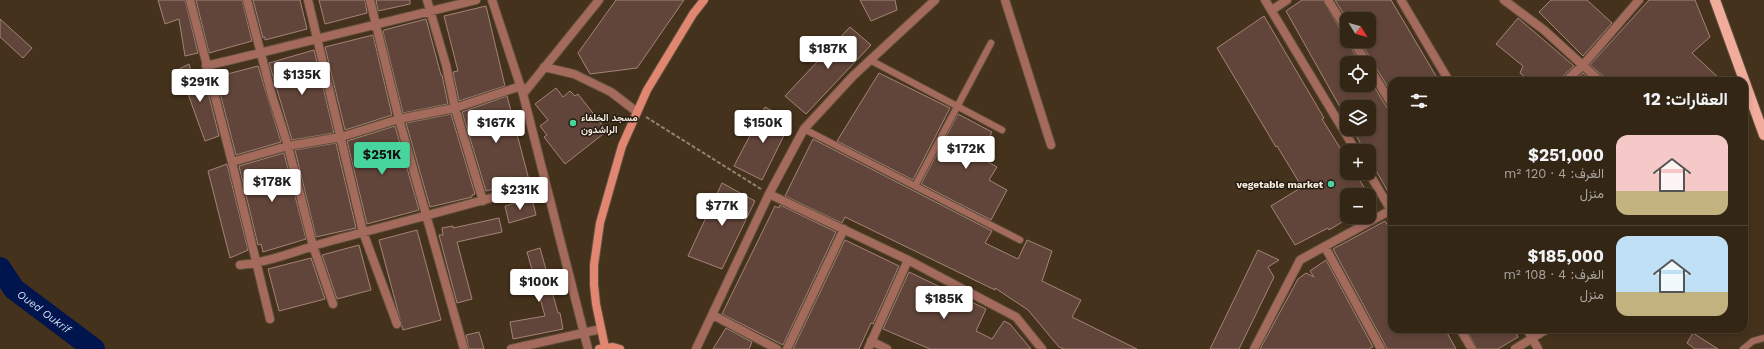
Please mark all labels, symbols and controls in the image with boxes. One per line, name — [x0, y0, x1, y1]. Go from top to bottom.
north arrow — [1340, 12, 1376, 48]
map controls — [1340, 12, 1376, 224]
pin: $187K — [800, 36, 856, 70]
text: $187K — [809, 41, 847, 56]
button: locate — [1340, 56, 1376, 92]
pin: $135K — [274, 62, 330, 96]
text: $135K — [283, 67, 321, 82]
pin: $291K — [172, 69, 228, 103]
text: $291K — [181, 74, 219, 89]
text: العقارات: 12 — [1643, 89, 1728, 109]
icon: filters — [1408, 90, 1430, 112]
button: layers — [1340, 100, 1376, 136]
pin: $167K — [468, 110, 524, 144]
pin: $150K — [735, 110, 791, 144]
place label: مسجد الخلفاء الراشدون — [581, 112, 638, 136]
text: $167K — [477, 115, 515, 130]
text: $150K — [744, 115, 782, 130]
marker: مسجد الخلفاء الراشدون — [568, 118, 578, 128]
pin: $172K — [938, 136, 994, 170]
text: $172K — [947, 141, 985, 156]
pin: $251K — [354, 142, 410, 176]
button: + — [1340, 144, 1376, 180]
text: $251,000 — [1528, 145, 1604, 165]
text: $251K — [363, 147, 401, 162]
icon: home — [1648, 151, 1696, 199]
text: الغرف: 4 · 120 m² — [1504, 166, 1604, 181]
pin: $178K — [244, 169, 300, 203]
text: $178K — [253, 174, 291, 189]
pin: $231K — [492, 177, 548, 211]
place label: vegetable market — [1235, 179, 1324, 190]
marker: vegetable market — [1326, 179, 1336, 189]
text: $231K — [501, 182, 539, 197]
text: منزل — [1580, 186, 1604, 201]
button: − — [1340, 188, 1376, 224]
pin: $77K — [698, 193, 746, 227]
text: $77K — [705, 198, 739, 213]
text: $185,000 — [1528, 246, 1604, 266]
icon: home — [1648, 252, 1696, 300]
text: الغرف: 4 · 108 m² — [1504, 267, 1604, 282]
pin: $100K — [511, 269, 567, 303]
text: $100K — [519, 274, 559, 289]
pin: $185K — [916, 286, 972, 320]
text: منزل — [1580, 287, 1604, 302]
water label: Oued Oukrif — [15, 288, 75, 337]
text: $185K — [925, 291, 963, 306]

